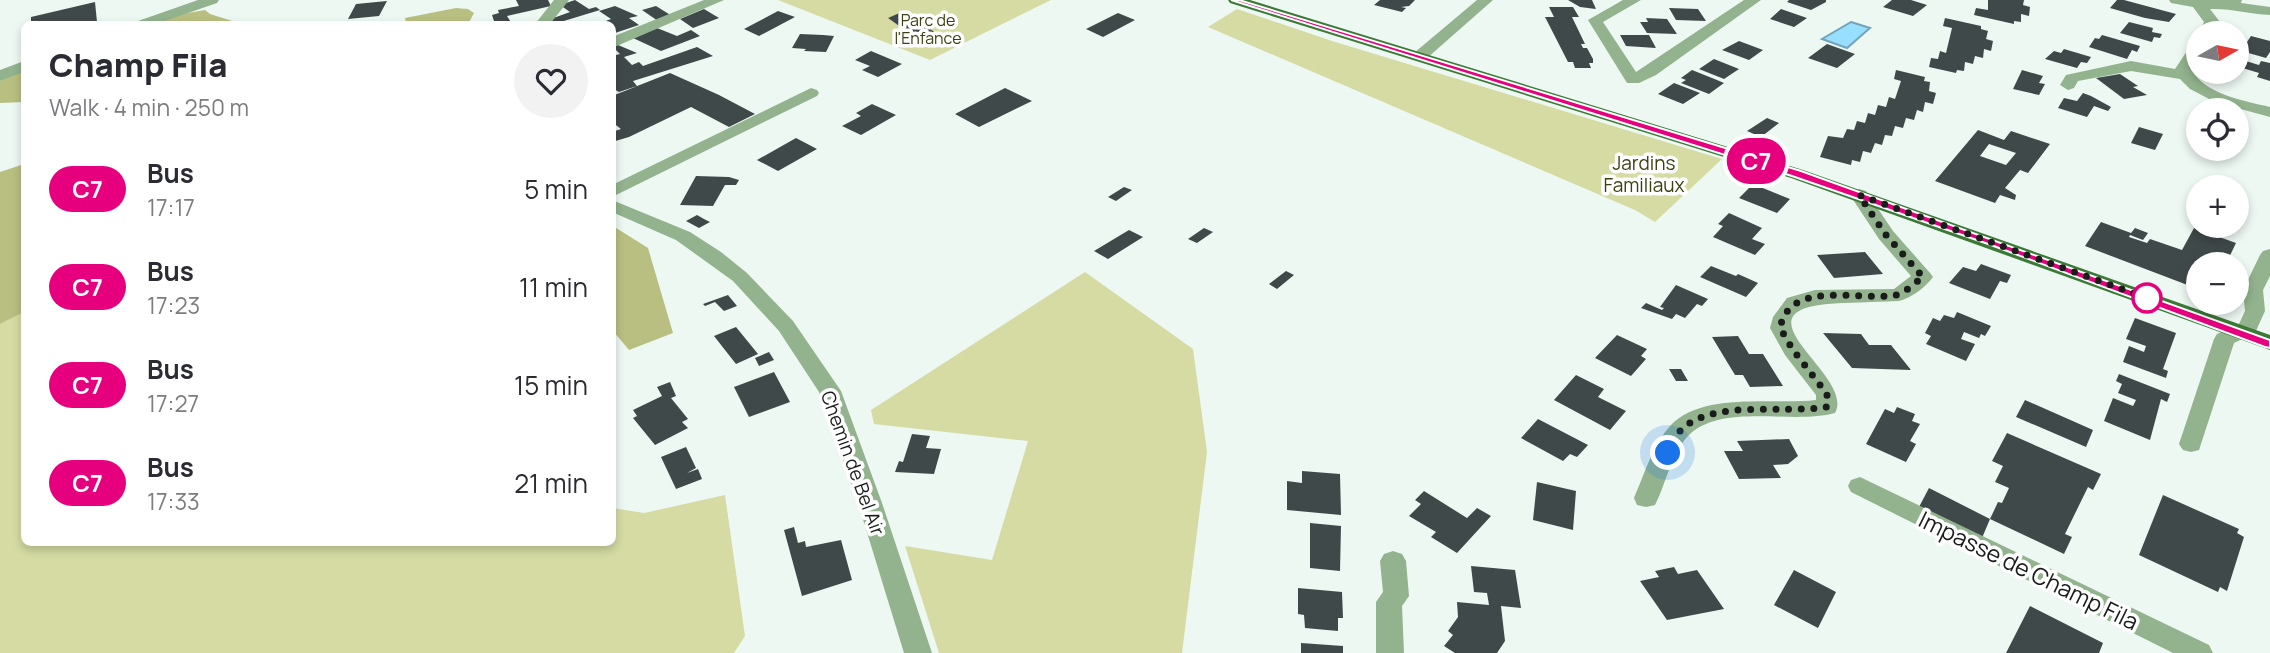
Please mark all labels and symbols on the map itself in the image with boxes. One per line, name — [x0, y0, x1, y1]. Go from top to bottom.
park label: Parc de l'Enfance — [894, 9, 962, 49]
north arrow — [2186, 21, 2249, 84]
line badge: C7 — [1724, 138, 1788, 184]
park label: Jardins Familiaux — [1603, 150, 1685, 198]
unlabelled marker — [2132, 283, 2162, 313]
street label: Chemin de Bel Air — [815, 387, 891, 539]
your location — [1650, 435, 1685, 470]
street label: Impasse de Champ Fila — [1914, 503, 2144, 637]

